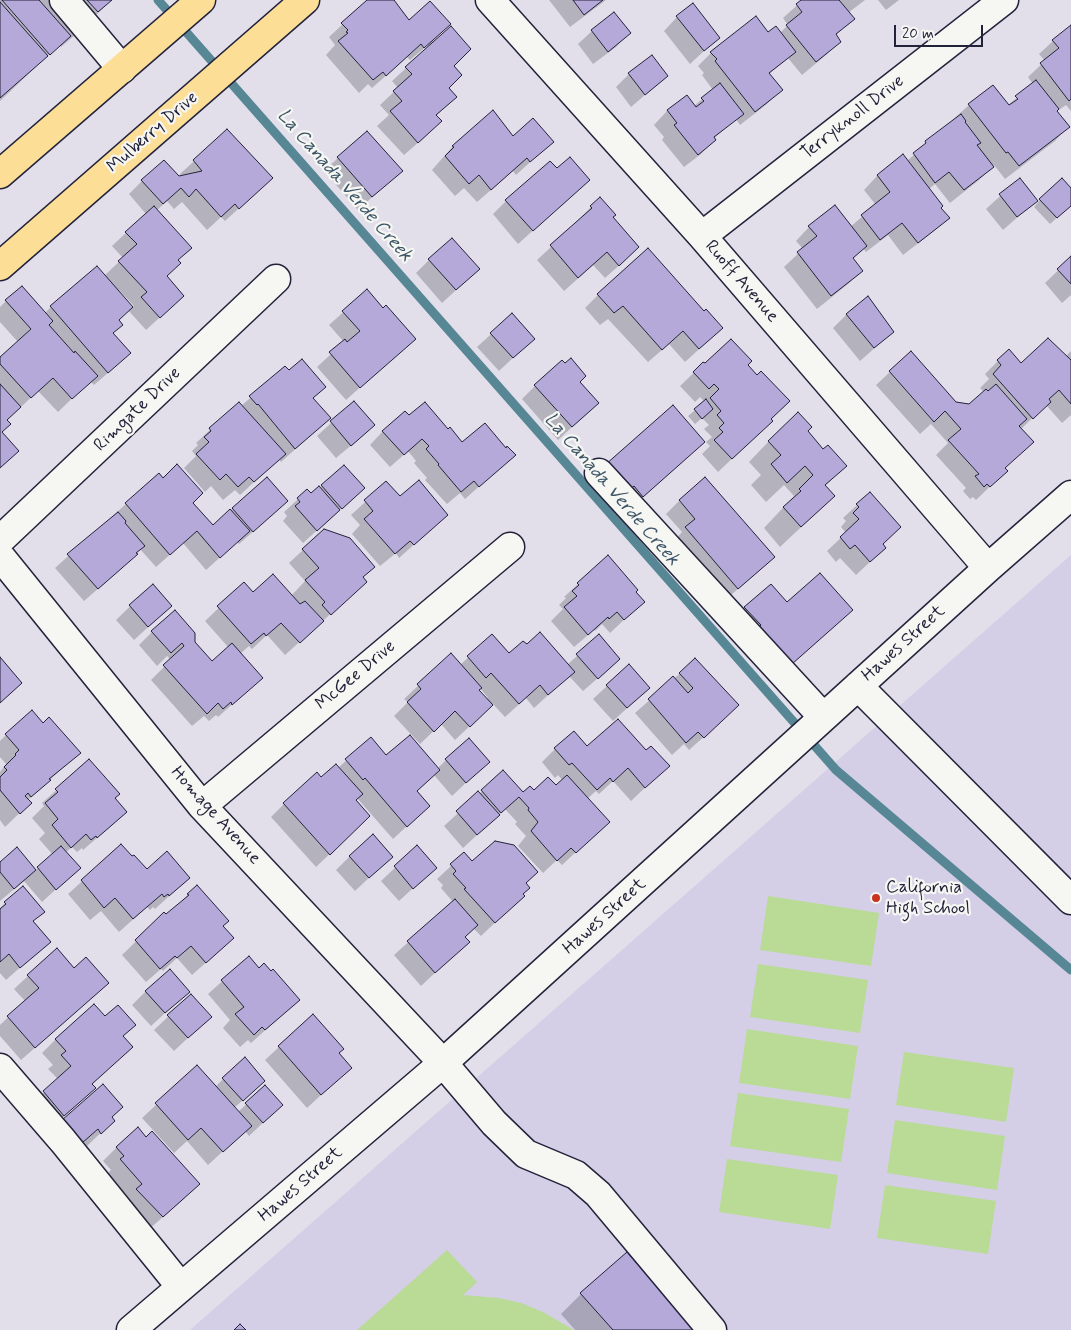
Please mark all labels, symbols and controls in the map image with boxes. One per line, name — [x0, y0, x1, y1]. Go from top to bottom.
scale bar — [896, 15, 985, 47]
text: 20 m — [902, 24, 934, 44]
street label: Terryknoll Drive — [797, 71, 909, 165]
street label: Mulberry Drive — [103, 88, 203, 178]
water label: La Canada Verde Creek — [271, 105, 417, 267]
street label: Ruoff Avenue — [699, 236, 783, 328]
street label: Rimgate Drive — [90, 363, 186, 457]
water label: La Canada Verde Creek — [538, 409, 684, 571]
street label: Hawes Street — [858, 601, 950, 687]
street label: McGee Drive — [312, 636, 400, 716]
street label: Homage Avenue — [165, 763, 265, 869]
street label: Hawes Street — [559, 874, 651, 960]
place label: California High School — [886, 877, 970, 920]
marker: California High School — [870, 892, 882, 904]
street label: Hawes Street — [255, 1143, 347, 1227]

